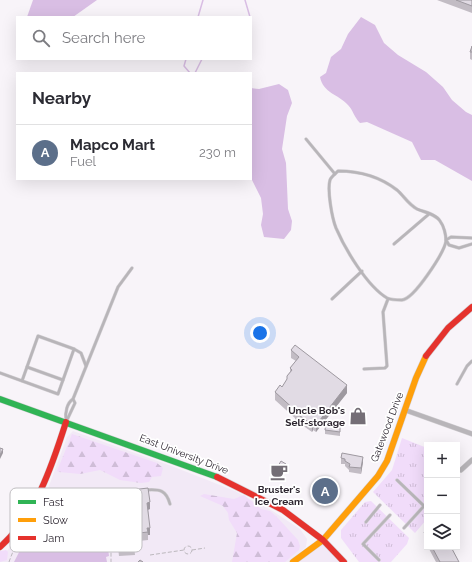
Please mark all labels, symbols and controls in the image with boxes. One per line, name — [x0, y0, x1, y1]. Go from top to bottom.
search box — [16, 16, 252, 60]
icon: search — [30, 27, 52, 49]
text: Search here — [62, 29, 145, 47]
text: Nearby — [32, 88, 91, 108]
text: Mapco Mart — [70, 136, 155, 154]
text: A — [41, 145, 49, 160]
text: 230 m — [199, 145, 236, 160]
text: Fuel — [70, 154, 96, 169]
your location — [250, 323, 270, 343]
street label: Gatewood Drive — [369, 390, 405, 464]
place label: Uncle Bob's Self-storage — [285, 405, 345, 428]
shop icon: Uncle Bob's Self-storage — [348, 406, 368, 426]
street label: East University Drive — [138, 432, 230, 476]
map controls — [424, 442, 460, 550]
button: + — [424, 442, 460, 478]
cafe icon: Bruster's Ice Cream — [269, 462, 289, 482]
pin: A — [312, 476, 338, 506]
button: − — [424, 478, 460, 514]
place label: Bruster's Ice Cream — [255, 484, 303, 507]
legend — [10, 488, 142, 552]
text: Fast — [43, 496, 64, 509]
text: Slow — [43, 514, 68, 527]
button: layers — [424, 514, 460, 550]
text: Jam — [43, 532, 64, 545]

